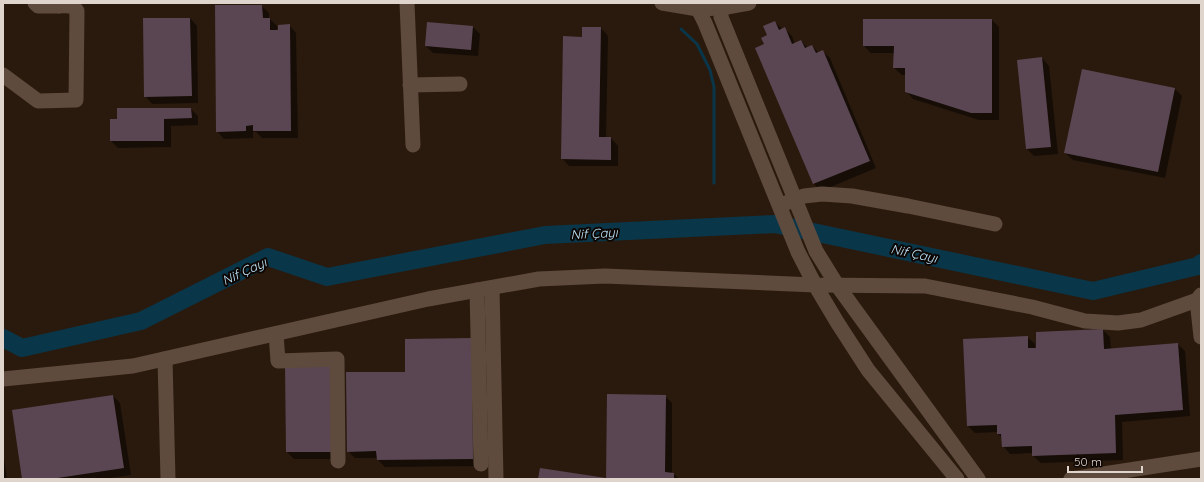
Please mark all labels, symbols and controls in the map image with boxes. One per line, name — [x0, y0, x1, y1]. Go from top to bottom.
water label: Nif Çayı — [570, 224, 619, 242]
water label: Nif Çayı — [889, 240, 940, 266]
water label: Nif Çayı — [219, 253, 270, 288]
scale bar — [1068, 448, 1142, 474]
text: 50 m — [1074, 454, 1102, 469]

